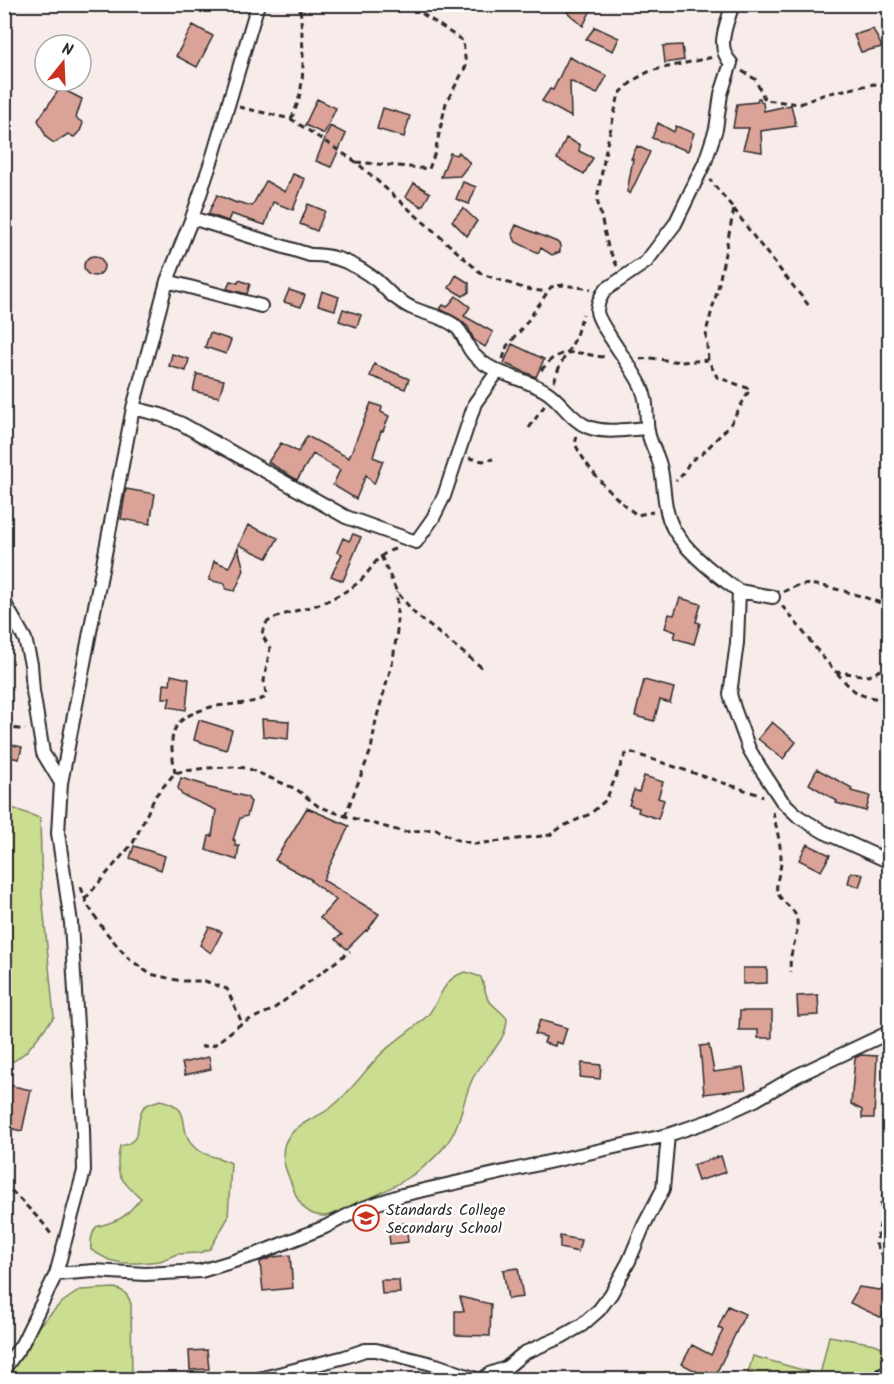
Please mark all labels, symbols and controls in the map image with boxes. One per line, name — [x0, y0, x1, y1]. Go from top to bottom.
north arrow — [33, 33, 93, 93]
text: N — [59, 37, 76, 64]
place label: Standards College Secondary School — [386, 1198, 505, 1241]
school or university icon: Standards College Secondary School — [351, 1203, 381, 1233]

